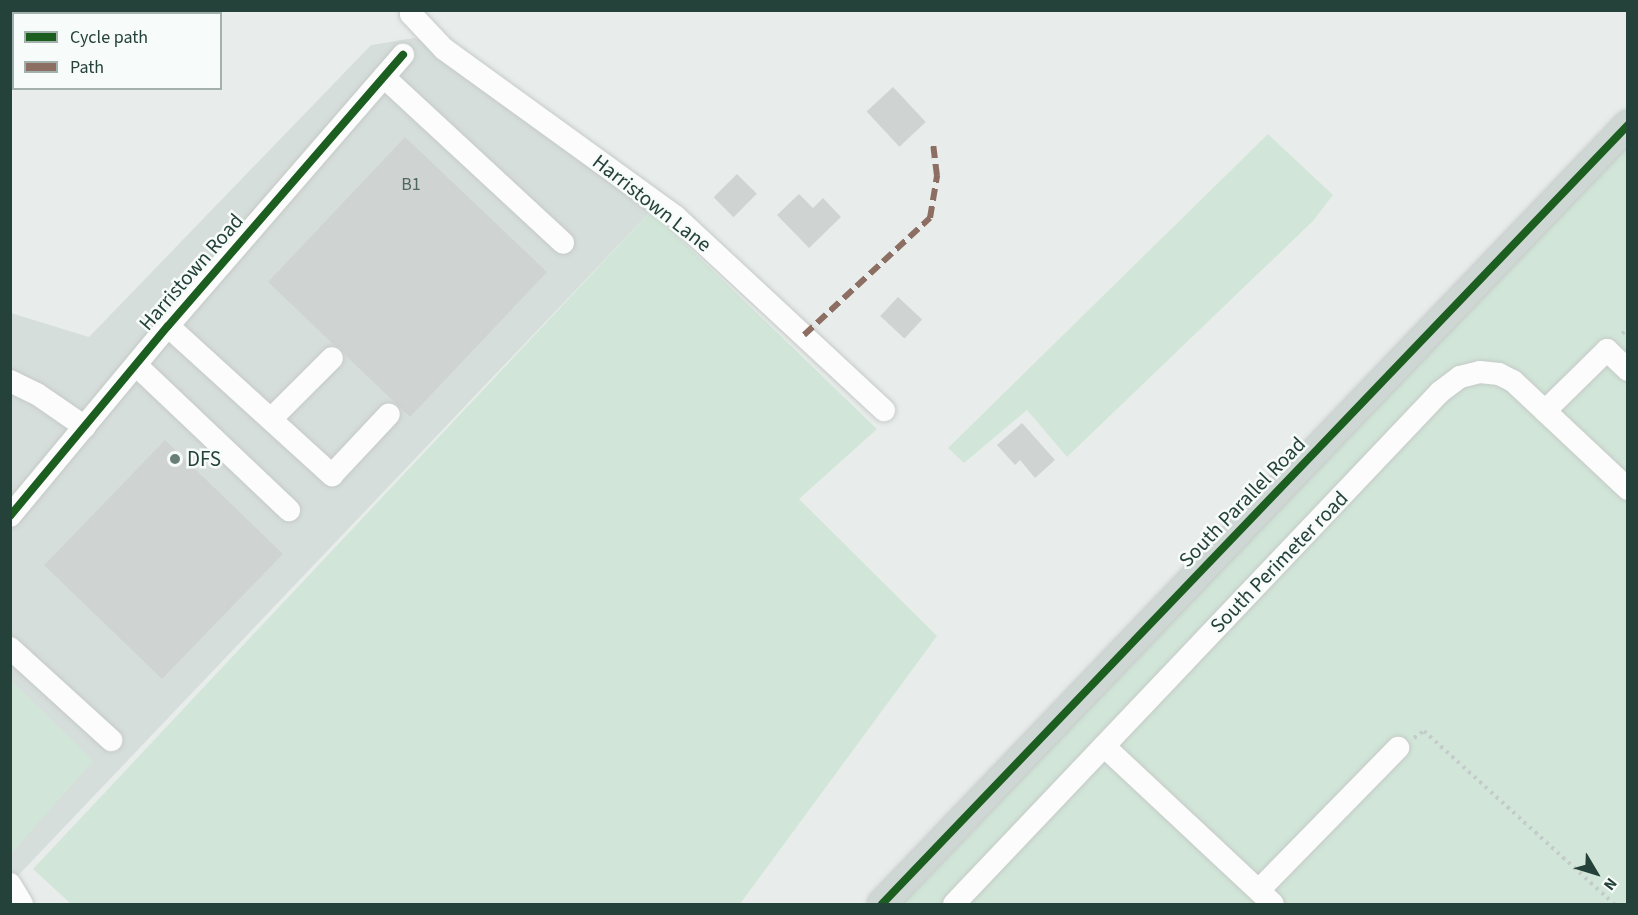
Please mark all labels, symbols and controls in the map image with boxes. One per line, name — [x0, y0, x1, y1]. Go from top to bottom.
legend — [12, 12, 222, 90]
text: Cycle path — [70, 25, 148, 50]
text: Path — [70, 55, 104, 80]
street label: Harristown Lane — [588, 149, 716, 257]
house number: B1 — [401, 174, 421, 196]
street label: Harristown Road — [133, 209, 249, 335]
street label: South Parallel Road — [1173, 432, 1311, 572]
place label: DFS — [187, 446, 221, 472]
marker: DFS — [168, 452, 182, 466]
street label: South Perimeter road — [1205, 486, 1353, 638]
north arrow — [1566, 843, 1626, 903]
text: N — [1598, 873, 1622, 895]

